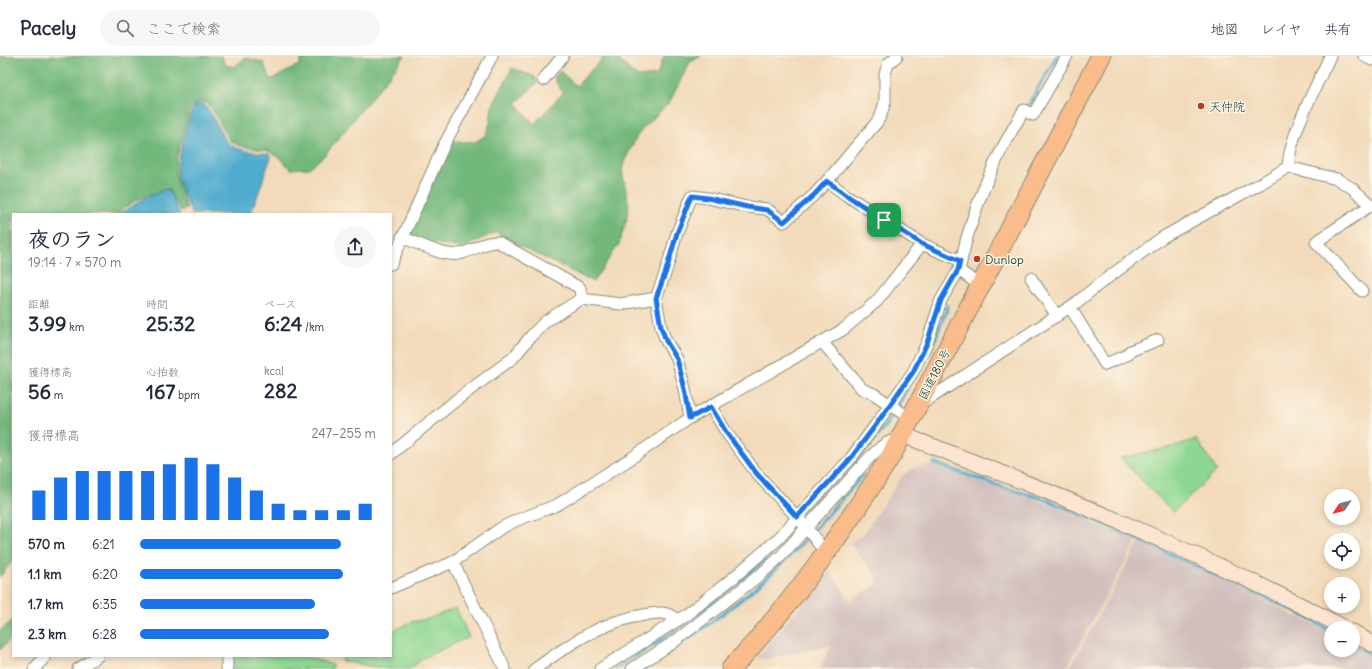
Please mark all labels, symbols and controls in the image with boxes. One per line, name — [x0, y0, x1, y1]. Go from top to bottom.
search box — [100, 10, 380, 46]
text: Pacely — [20, 16, 76, 40]
icon: search — [114, 17, 136, 39]
text: ここで検索 — [146, 19, 221, 38]
text: 地図 — [1211, 20, 1239, 38]
text: レイヤ — [1261, 20, 1302, 38]
text: 共有 — [1324, 20, 1352, 38]
place label: 天仲院 — [1209, 99, 1245, 114]
marker: 天仲院 — [1196, 101, 1206, 111]
pin — [867, 203, 901, 237]
icon: arrive — [873, 209, 895, 231]
text: 夜のラン — [28, 225, 116, 253]
button: share — [334, 226, 376, 268]
place label: Dunlop — [985, 252, 1024, 267]
text: 19:14 · 7 × 570 m — [28, 254, 121, 271]
marker: Dunlop — [972, 254, 982, 264]
text: 距離 — [28, 297, 50, 311]
text: 時間 — [146, 297, 168, 311]
text: ペース — [264, 297, 296, 311]
text: 3.99 — [28, 311, 67, 336]
text: 25:32 — [146, 311, 195, 336]
text: 6:24 — [264, 311, 302, 336]
text: km — [67, 320, 84, 334]
text: /km — [302, 320, 324, 334]
street label: 国道180号 — [915, 346, 953, 402]
text: kcal — [264, 364, 284, 378]
text: 獲得標高 — [28, 365, 72, 379]
text: 心拍数 — [146, 365, 179, 379]
text: 282 — [264, 378, 297, 403]
text: 56 — [28, 379, 51, 404]
text: 167 — [146, 379, 175, 404]
text: m — [51, 388, 63, 402]
text: bpm — [175, 388, 200, 402]
text: 247–255 m — [311, 425, 376, 442]
text: 獲得標高 — [28, 427, 80, 444]
north arrow — [1324, 489, 1360, 525]
map controls — [1324, 489, 1360, 657]
button: locate — [1324, 533, 1360, 569]
text: 570 m — [28, 536, 65, 553]
text: 6:21 — [92, 536, 115, 553]
text: 1.1 km — [28, 566, 62, 583]
text: 6:20 — [92, 566, 118, 583]
button: + — [1324, 577, 1360, 613]
text: 1.7 km — [28, 596, 63, 613]
text: 6:35 — [92, 596, 117, 613]
button: − — [1324, 621, 1360, 657]
text: 2.3 km — [28, 626, 66, 643]
text: 6:28 — [92, 626, 117, 643]

